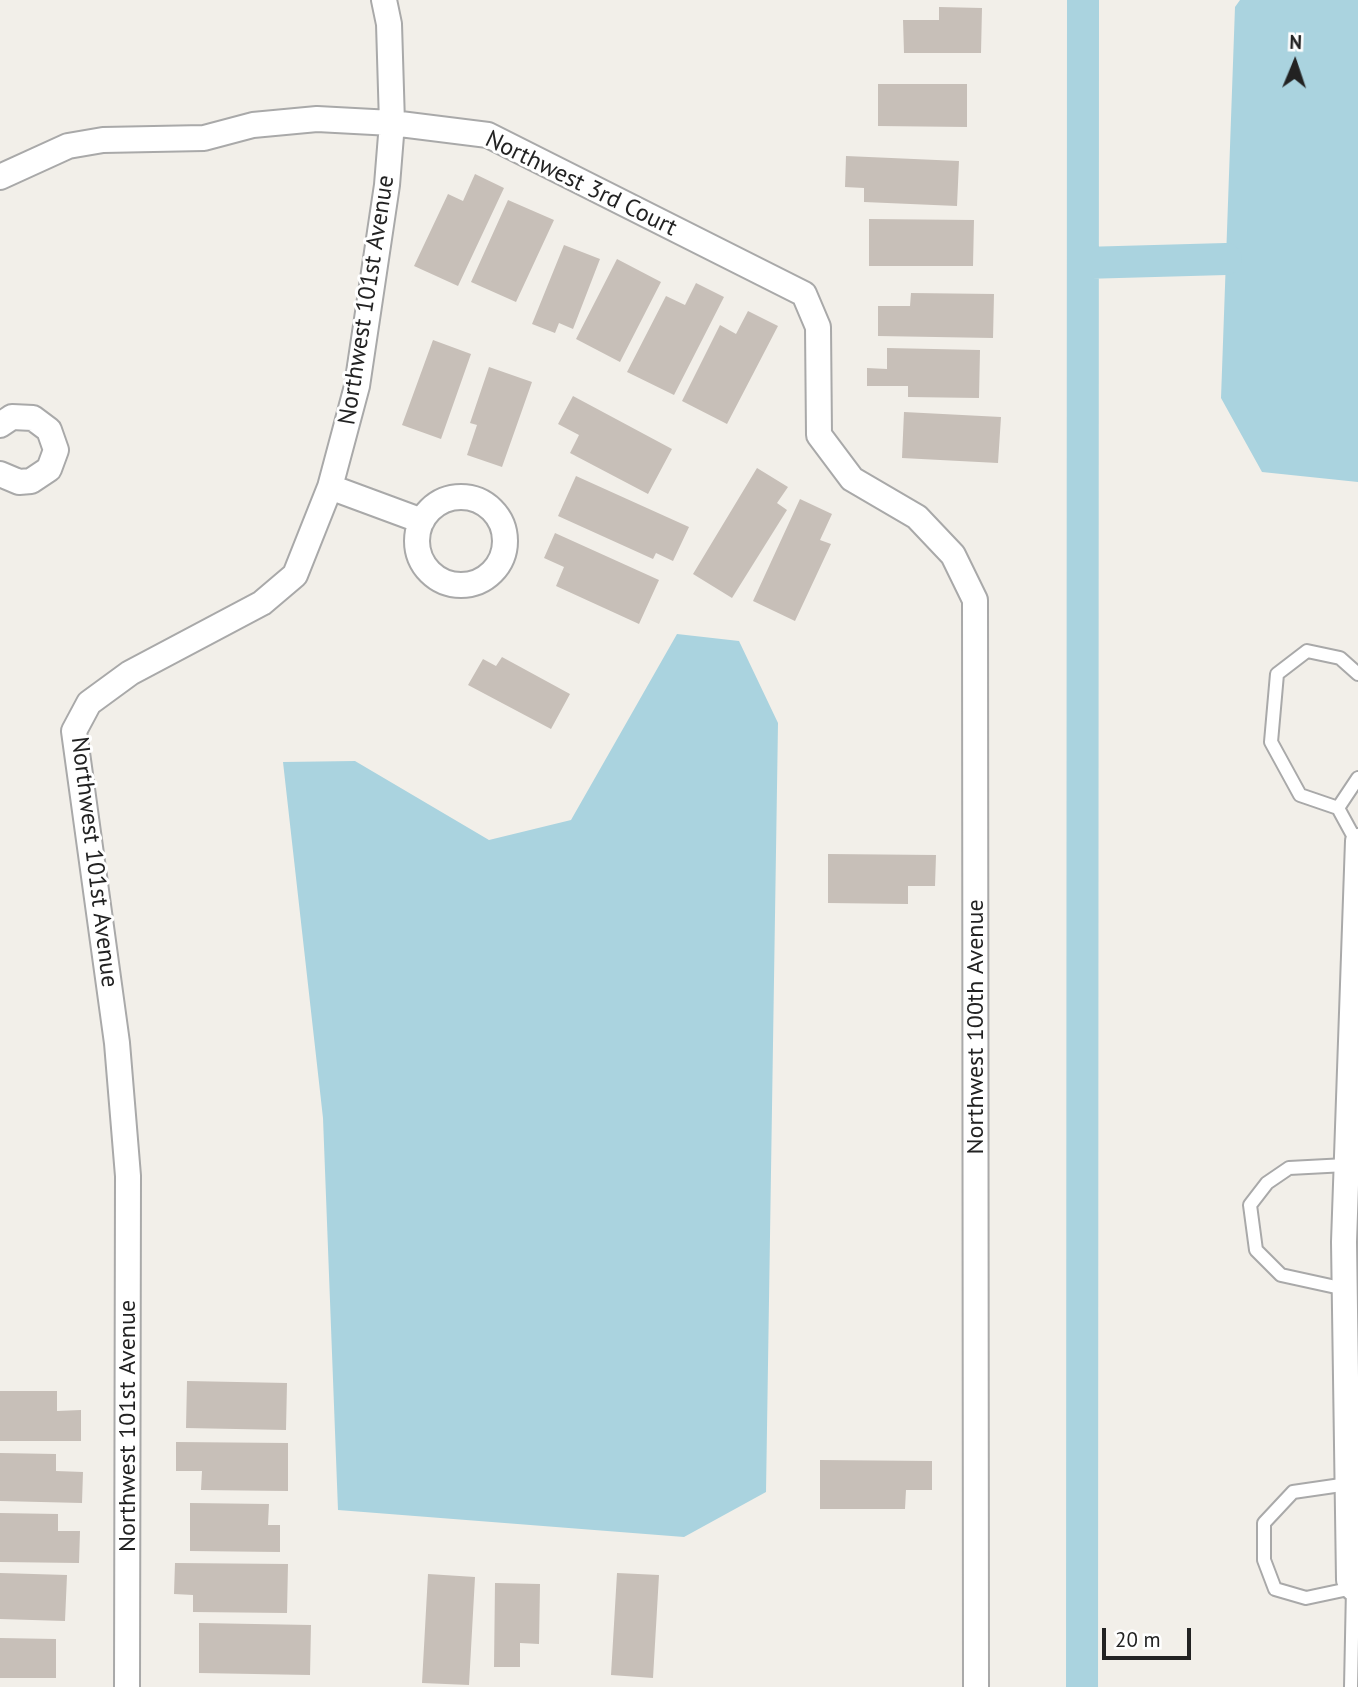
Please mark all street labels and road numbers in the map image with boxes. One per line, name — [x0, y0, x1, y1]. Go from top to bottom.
street label: Northwest 3rd Court — [480, 125, 682, 243]
street label: Northwest 101st Avenue — [333, 173, 401, 427]
street label: Northwest 101st Avenue — [64, 735, 124, 989]
street label: Northwest 100th Avenue — [962, 899, 990, 1155]
street label: Northwest 101st Avenue — [114, 1300, 142, 1552]

